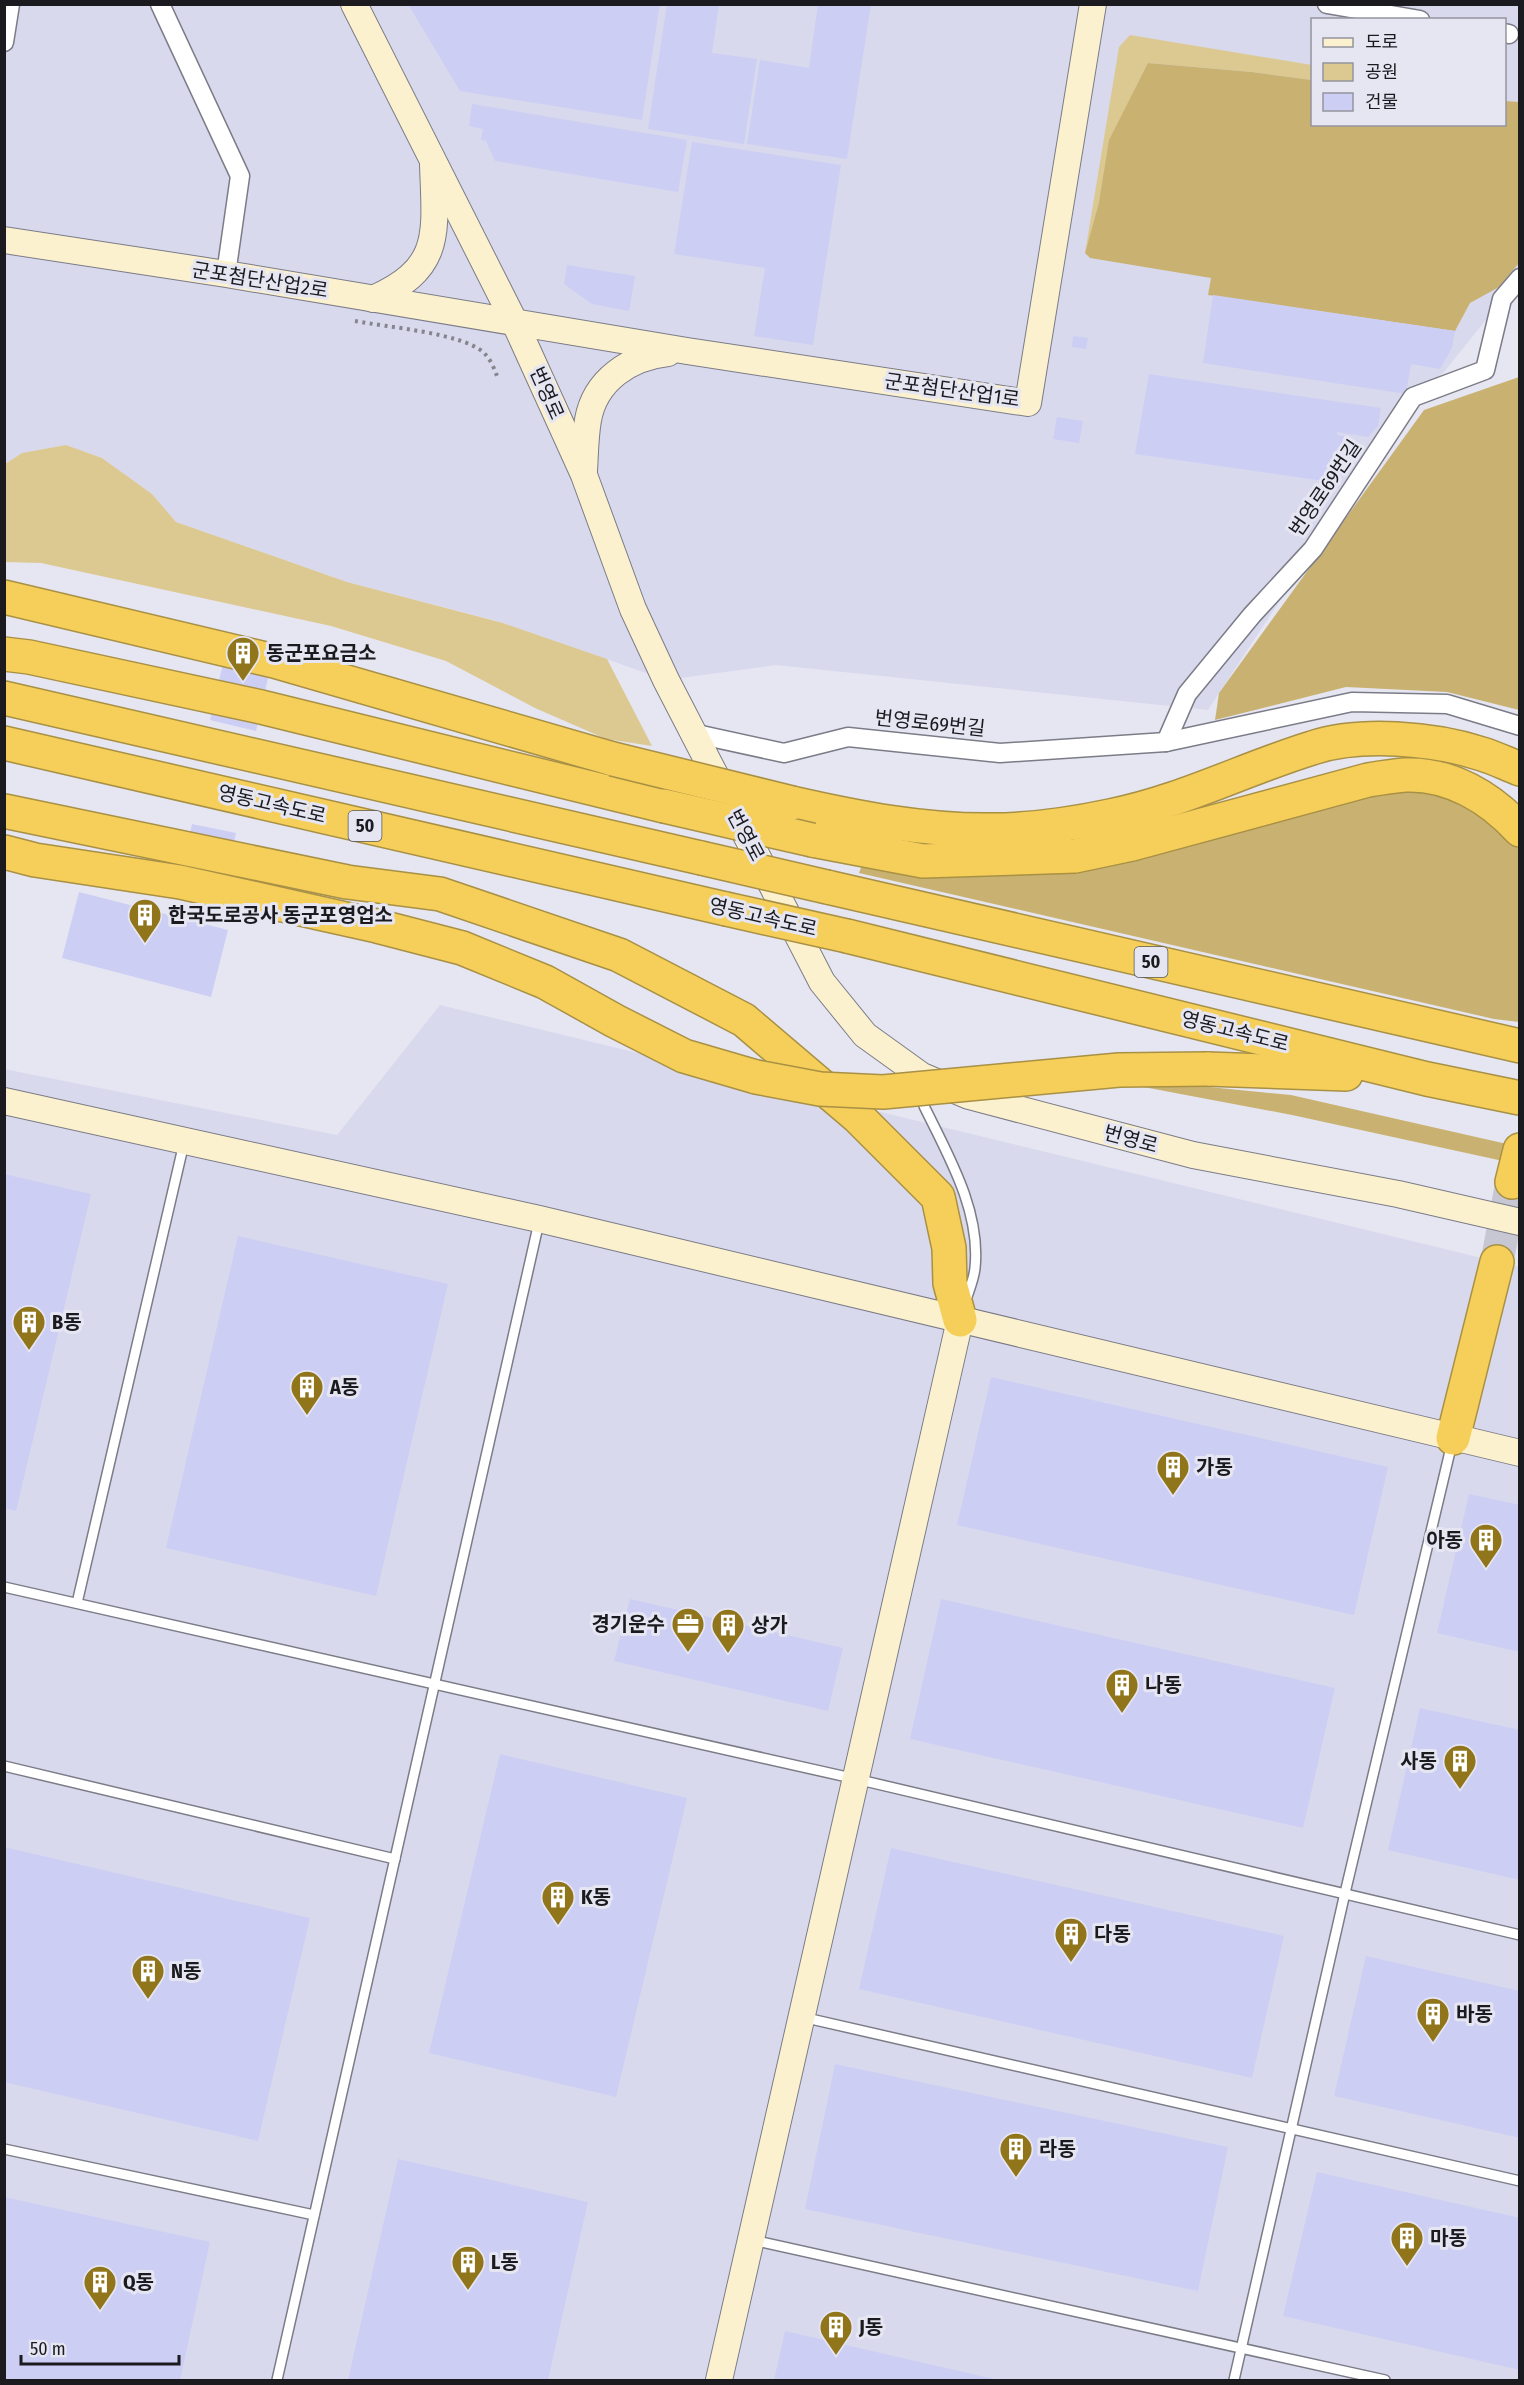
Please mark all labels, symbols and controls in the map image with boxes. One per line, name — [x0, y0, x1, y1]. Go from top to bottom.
legend — [1311, 18, 1506, 126]
text: 도로 — [1365, 31, 1398, 53]
text: 공원 — [1365, 61, 1398, 83]
text: 건물 — [1365, 91, 1398, 113]
street label: 군포첨단산업2로 — [190, 257, 330, 303]
street label: 번영로 — [525, 363, 569, 423]
street label: 군포첨단산업1로 — [883, 369, 1021, 411]
street label: 번영로69번길 — [1284, 435, 1366, 541]
building icon: 동군포요금소 — [225, 635, 261, 682]
place label: 동군포요금소 — [266, 641, 376, 665]
street label: 번영로69번길 — [873, 705, 987, 741]
street label: 영동고속도로 — [216, 780, 328, 828]
street label: 번영로 — [722, 805, 770, 865]
road number: 50 — [348, 811, 382, 841]
street label: 영동고속도로 — [707, 893, 819, 941]
building icon: 한국도로공사 동군포영업소 — [127, 897, 163, 944]
place label: 한국도로공사 동군포영업소 — [168, 903, 393, 927]
road number: 50 — [1134, 947, 1168, 977]
street label: 영동고속도로 — [1179, 1006, 1291, 1056]
street label: 번영로 — [1101, 1120, 1161, 1158]
building icon: B동 — [11, 1304, 47, 1351]
place label: B동 — [52, 1310, 82, 1334]
building icon: A동 — [289, 1369, 325, 1416]
place label: A동 — [329, 1375, 359, 1399]
building icon: 가동 — [1155, 1449, 1191, 1496]
place label: 가동 — [1196, 1455, 1233, 1479]
building icon: 아동 — [1468, 1522, 1504, 1569]
place label: 아동 — [1426, 1528, 1463, 1552]
office icon: 경기운수 — [670, 1606, 706, 1653]
building icon: 상가 — [710, 1607, 746, 1654]
place label: 경기운수 — [591, 1612, 665, 1636]
place label: 상가 — [751, 1613, 788, 1637]
building icon: 나동 — [1104, 1667, 1140, 1714]
place label: 나동 — [1145, 1673, 1182, 1697]
building icon: 사동 — [1442, 1743, 1478, 1790]
place label: 사동 — [1400, 1749, 1437, 1773]
building icon: K동 — [540, 1879, 576, 1926]
place label: K동 — [581, 1885, 611, 1909]
building icon: 다동 — [1053, 1916, 1089, 1963]
place label: 다동 — [1094, 1922, 1131, 1946]
building icon: N동 — [130, 1953, 166, 2000]
place label: N동 — [171, 1959, 201, 1983]
building icon: 바동 — [1415, 1996, 1451, 2043]
place label: 바동 — [1456, 2002, 1493, 2026]
building icon: 라동 — [998, 2131, 1034, 2178]
place label: 라동 — [1039, 2137, 1076, 2161]
building icon: 마동 — [1389, 2220, 1425, 2267]
place label: 마동 — [1430, 2226, 1467, 2250]
building icon: L동 — [450, 2244, 486, 2291]
place label: L동 — [491, 2250, 519, 2274]
building icon: Q동 — [82, 2264, 118, 2311]
place label: Q동 — [123, 2270, 154, 2294]
building icon: J동 — [818, 2309, 854, 2356]
place label: J동 — [858, 2315, 883, 2339]
scale bar — [21, 2328, 178, 2366]
text: 50 m — [30, 2338, 66, 2360]

